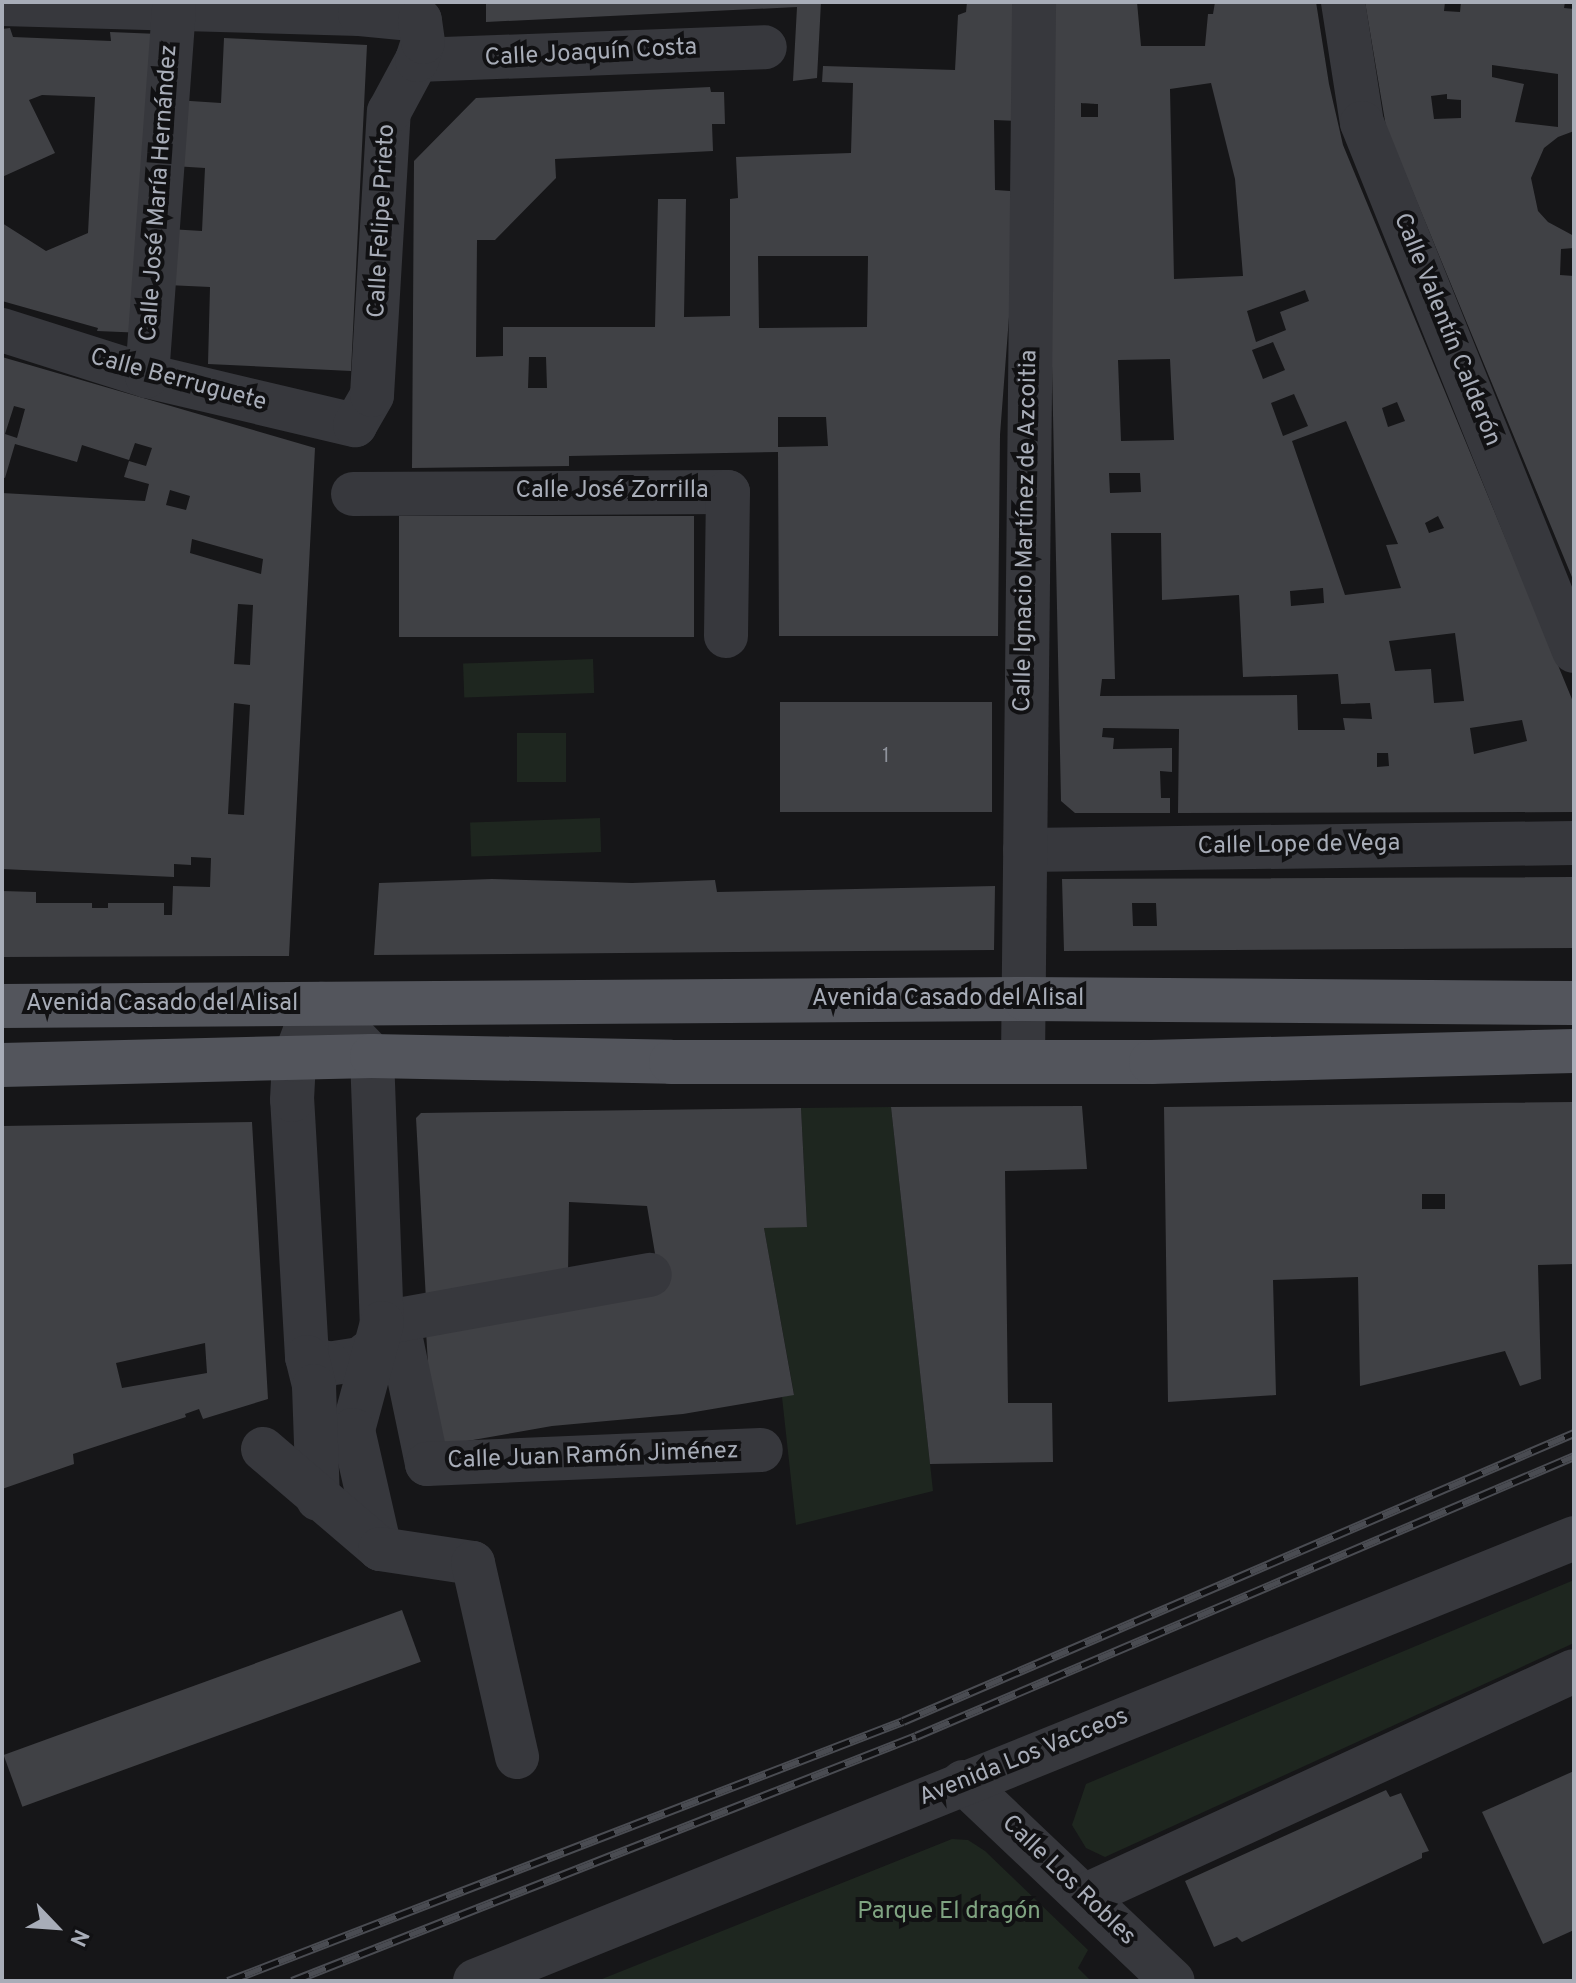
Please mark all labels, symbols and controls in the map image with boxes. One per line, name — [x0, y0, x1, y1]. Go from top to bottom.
street label: Calle Joaquín Costa — [484, 34, 698, 74]
street label: Calle José María Hernández — [135, 43, 185, 343]
street label: Calle Felipe Prieto — [364, 123, 402, 319]
street label: Calle Valentín Calderón — [1386, 209, 1506, 451]
street label: Calle Berruguete — [87, 344, 269, 418]
street label: Calle Ignacio Martínez de Azcoitia — [1009, 349, 1045, 713]
street label: Calle José Zorrilla — [515, 478, 709, 506]
house number: 1 — [882, 745, 890, 769]
street label: Calle Lope de Vega — [1197, 830, 1401, 862]
street label: Avenida Casado del Alisal — [811, 986, 1085, 1014]
street label: Avenida Casado del Alisal — [25, 991, 299, 1019]
street label: Calle Juan Ramón Jiménez — [447, 1438, 739, 1476]
street label: Avenida Los Vacceos — [915, 1703, 1133, 1813]
street label: Calle Los Robles — [995, 1810, 1141, 1952]
north arrow — [16, 1887, 96, 1967]
park label: Parque El dragón — [857, 1899, 1041, 1927]
text: N — [63, 1924, 94, 1950]

